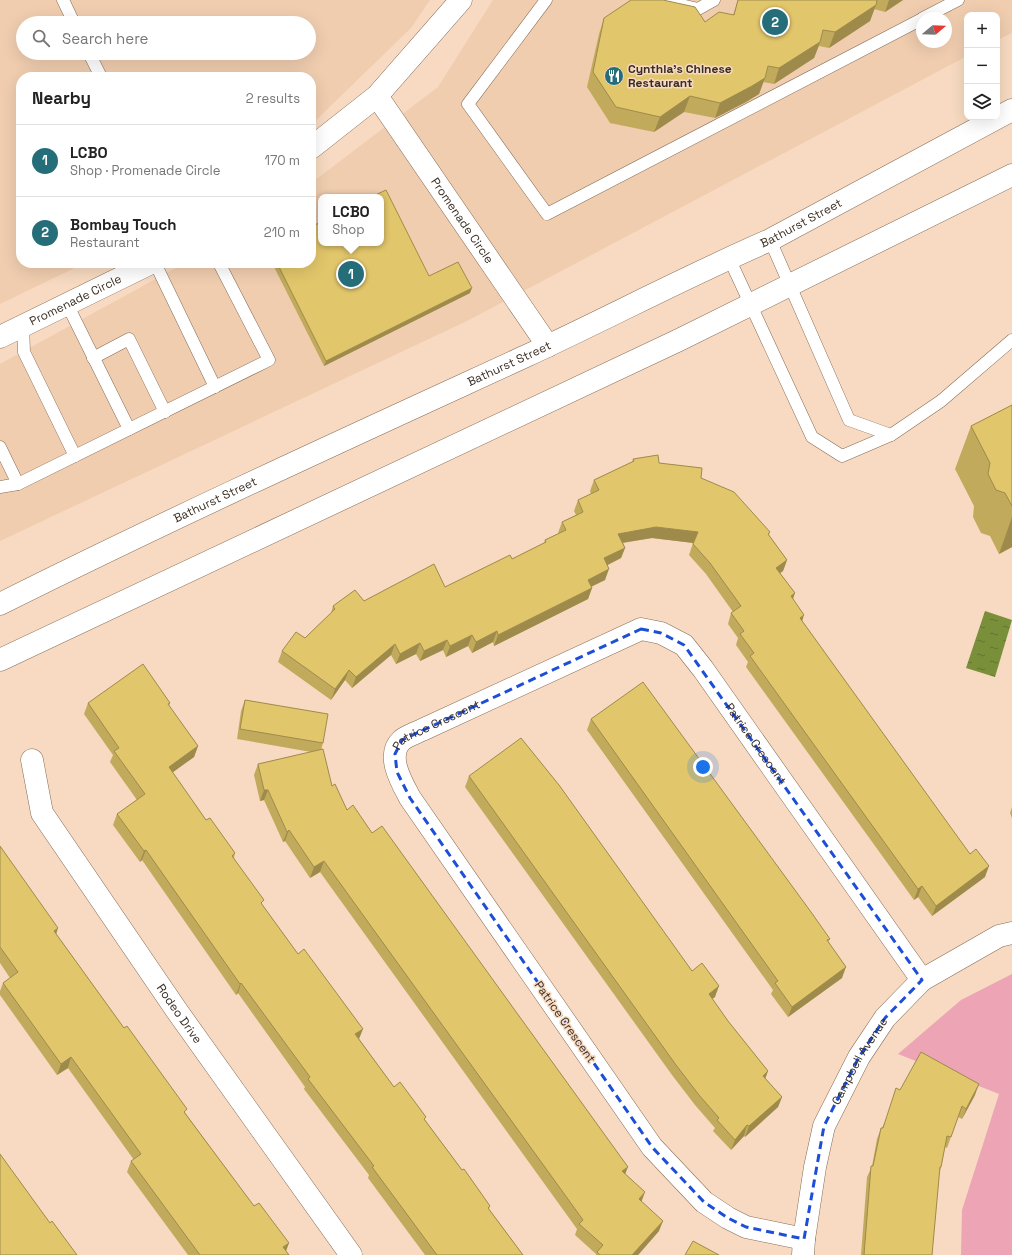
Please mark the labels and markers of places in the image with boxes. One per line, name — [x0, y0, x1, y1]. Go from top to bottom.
pin: 2 — [762, 7, 788, 37]
place label: Cynthia's Chinese Restaurant — [628, 61, 732, 91]
restaurant icon: Cynthia's Chinese Restaurant — [603, 65, 625, 87]
pin: 1 — [338, 259, 364, 289]

